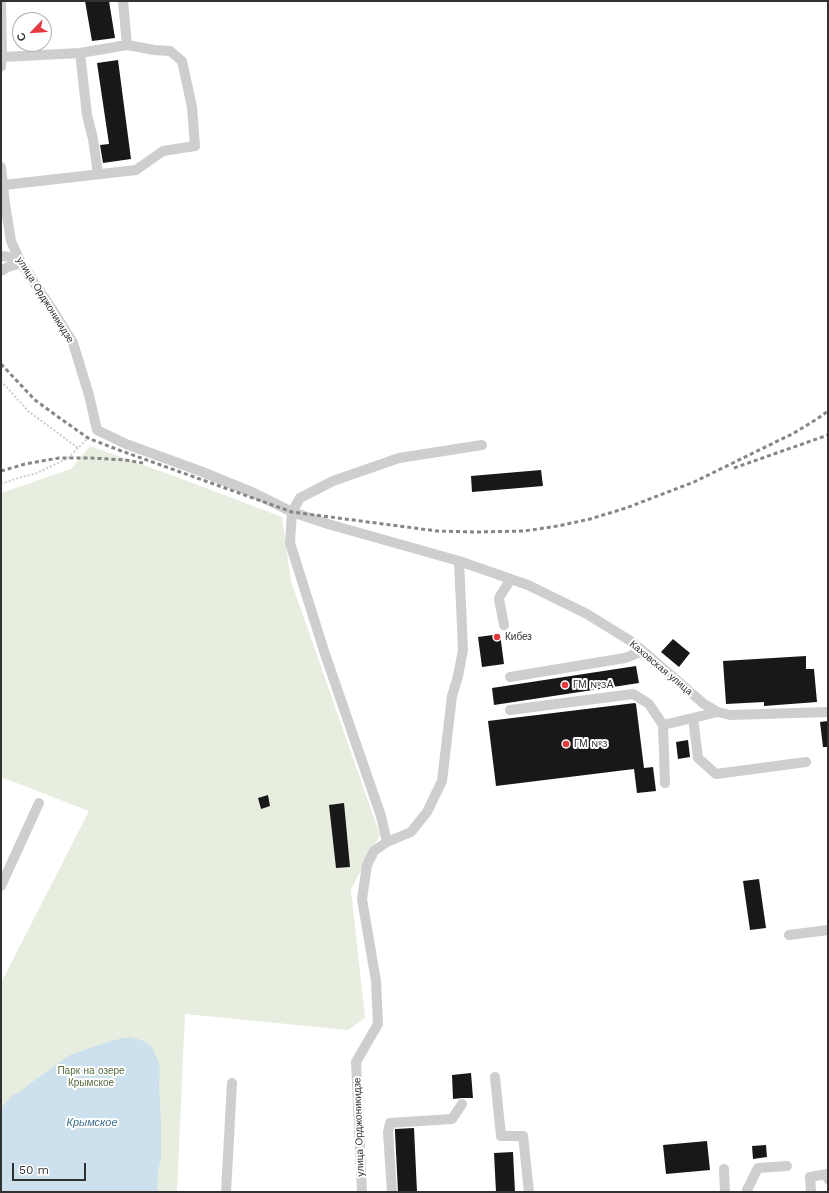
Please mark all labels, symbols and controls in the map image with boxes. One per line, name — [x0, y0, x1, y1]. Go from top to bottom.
north arrow — [12, 12, 52, 52]
text: С — [14, 31, 29, 43]
street label: улица Орджоникидзе — [14, 255, 76, 345]
place label: Кибез — [505, 631, 532, 643]
marker: Кибез — [492, 632, 502, 642]
street label: Каховская улица — [627, 638, 695, 698]
place label: ГМ №3А — [573, 679, 613, 691]
marker: ГМ №3А — [560, 680, 570, 690]
place label: ГМ №3 — [574, 738, 608, 750]
marker: ГМ №3 — [561, 739, 571, 749]
park label: Парк на озере Крымское — [57, 1065, 125, 1088]
street label: улица Орджоникидзе — [351, 1077, 367, 1177]
water label: Крымское — [66, 1116, 118, 1130]
scale bar — [14, 1155, 88, 1181]
text: 50 m — [19, 1163, 49, 1177]

